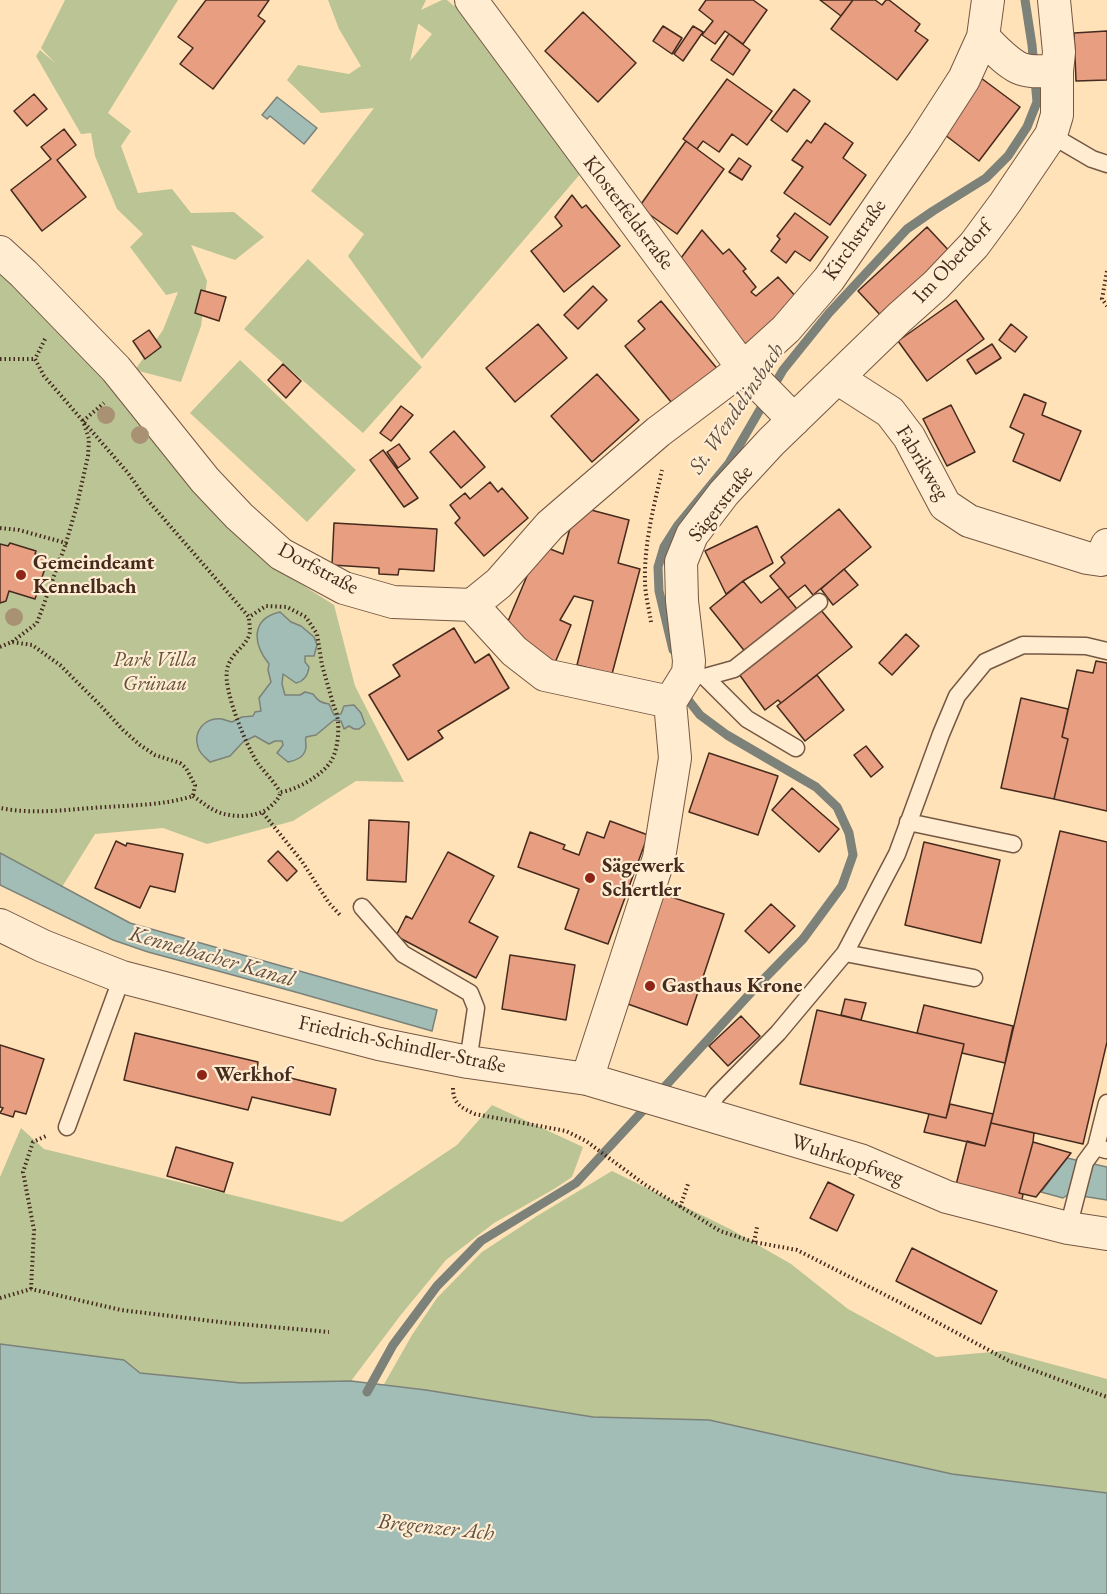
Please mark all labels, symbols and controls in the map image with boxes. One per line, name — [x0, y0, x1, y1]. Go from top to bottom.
street label: Klosterfeldstraße — [577, 151, 679, 275]
street label: Kirchstraße — [818, 195, 892, 285]
street label: Im Oberdorf — [908, 215, 998, 309]
water label: St. Wendelinsbach — [684, 339, 790, 479]
street label: Fabrikweg — [890, 421, 954, 505]
street label: Sägerstraße — [683, 461, 759, 547]
street label: Dorfstraße — [273, 537, 363, 601]
place label: Gemeindeamt Kennelbach — [33, 550, 154, 600]
marker: Gemeindeamt Kennelbach — [14, 568, 28, 582]
park label: Park Villa Grünau — [113, 647, 197, 697]
place label: Sägewerk Schertler — [602, 853, 685, 903]
marker: Sägewerk Schertler — [583, 871, 597, 885]
water label: Kennelbacher Kanal — [126, 921, 298, 993]
place label: Gasthaus Krone — [662, 973, 802, 999]
marker: Gasthaus Krone — [643, 979, 657, 993]
street label: Friedrich-Schindler-Straße — [296, 1011, 508, 1079]
place label: Werkhof — [214, 1062, 292, 1088]
marker: Werkhof — [195, 1068, 209, 1082]
street label: Wuhrkopfweg — [788, 1129, 906, 1191]
water label: Bregenzer Ach — [377, 1509, 495, 1547]

